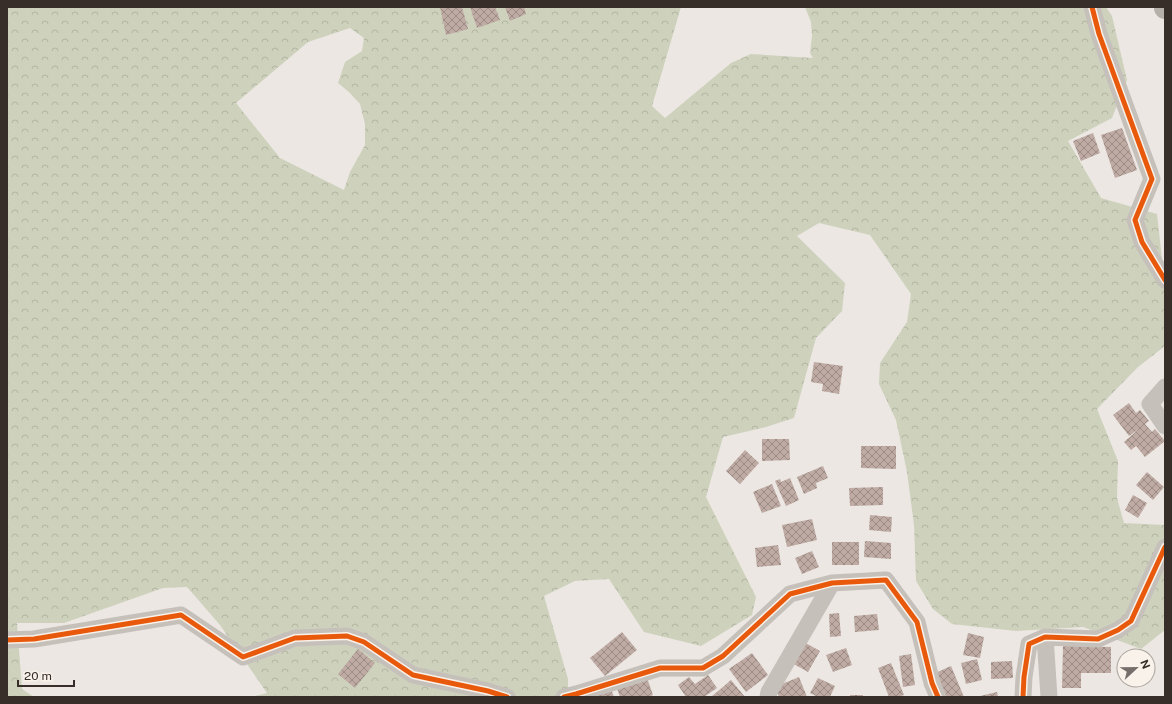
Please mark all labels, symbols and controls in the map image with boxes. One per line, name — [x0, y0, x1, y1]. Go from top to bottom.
north arrow — [1116, 648, 1156, 688]
text: N — [1138, 658, 1152, 670]
scale bar — [18, 662, 74, 688]
text: 20 m — [24, 669, 52, 683]

